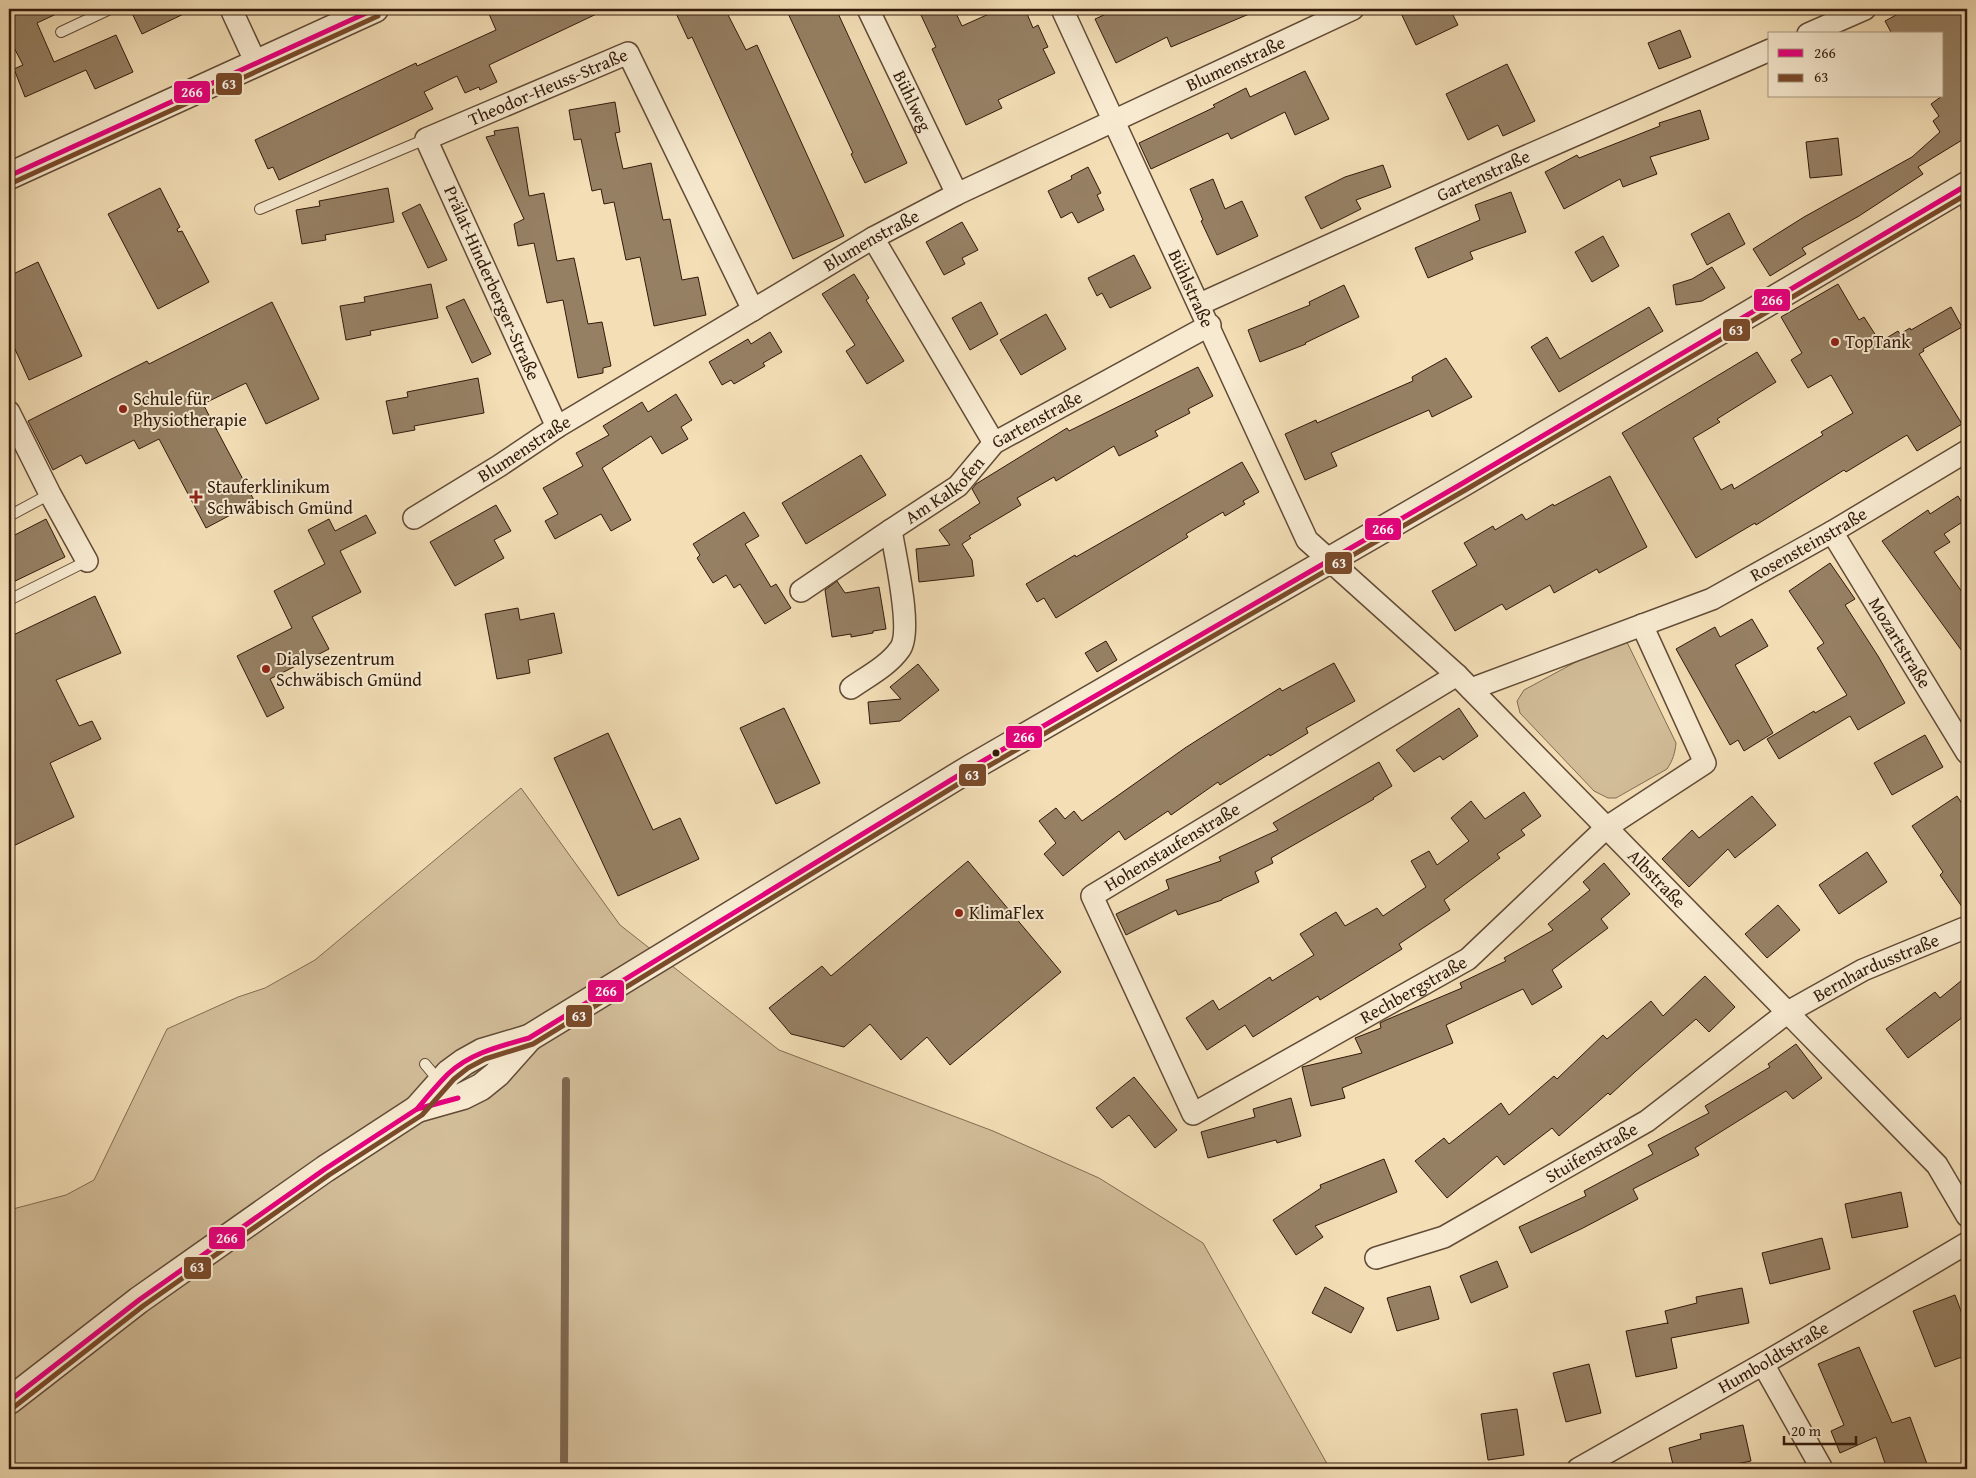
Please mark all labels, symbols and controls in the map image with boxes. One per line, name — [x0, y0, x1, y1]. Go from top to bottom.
street label: Blumenstraße — [1181, 29, 1289, 98]
legend — [1768, 32, 1944, 98]
street label: Theodor-Heuss-Straße — [464, 41, 632, 132]
text: 266 — [1814, 42, 1836, 63]
street label: Bühlweg — [886, 66, 939, 136]
text: 63 — [1814, 66, 1828, 87]
line badge: 63 — [215, 72, 243, 96]
text: 63 — [222, 74, 236, 94]
line badge: 266 — [173, 80, 211, 104]
text: 266 — [181, 82, 203, 102]
street label: Gartenstraße — [1432, 142, 1534, 208]
street label: Prälat-Hinderberger-Straße — [437, 181, 548, 384]
street label: Blumenstraße — [818, 202, 924, 278]
street label: Bühlstraße — [1162, 245, 1221, 332]
line badge: 266 — [1753, 288, 1791, 312]
text: 266 — [1761, 290, 1783, 310]
line badge: 63 — [1722, 318, 1751, 342]
text: 63 — [1729, 320, 1743, 340]
place label: TopTank — [1845, 328, 1911, 355]
marker: TopTank — [1829, 336, 1841, 348]
street label: Gartenstraße — [986, 383, 1087, 455]
place label: Schule für Physiotherapie — [133, 385, 247, 433]
marker: Schule für Physiotherapie — [117, 403, 129, 415]
street label: Blumenstraße — [472, 408, 575, 489]
street label: Am Kalkofen — [899, 450, 991, 530]
place label: Stauferklinikum Schwäbisch Gmünd — [207, 473, 353, 521]
marker: Stauferklinikum Schwäbisch Gmünd — [189, 490, 203, 504]
street label: Rosensteinstraße — [1745, 500, 1872, 588]
line badge: 266 — [1364, 517, 1402, 541]
text: 266 — [1372, 519, 1394, 539]
line badge: 63 — [1324, 551, 1353, 575]
text: 63 — [1332, 553, 1346, 573]
street label: Mozartstraße — [1862, 592, 1938, 693]
place label: Dialysezentrum Schwäbisch Gmünd — [276, 645, 422, 693]
marker: Dialysezentrum Schwäbisch Gmünd — [260, 663, 272, 675]
line badge: 266 — [1005, 725, 1043, 749]
text: 266 — [1013, 727, 1035, 747]
unlabelled marker — [991, 748, 1001, 758]
line badge: 63 — [958, 763, 987, 787]
text: 63 — [965, 765, 979, 785]
street label: Hohenstaufenstraße — [1099, 795, 1245, 898]
street label: Albstraße — [1622, 843, 1692, 914]
place label: KlimaFlex — [969, 899, 1045, 926]
marker: KlimaFlex — [953, 907, 965, 919]
street label: Bernhardusstraße — [1808, 926, 1943, 1009]
street label: Rechbergstraße — [1355, 948, 1472, 1030]
line badge: 266 — [587, 979, 625, 1003]
text: 266 — [595, 981, 617, 1001]
line badge: 63 — [565, 1004, 593, 1028]
text: 63 — [572, 1006, 586, 1026]
street label: Stuifenstraße — [1540, 1115, 1642, 1189]
line badge: 266 — [208, 1226, 246, 1250]
text: 266 — [216, 1228, 238, 1248]
line badge: 63 — [183, 1256, 212, 1280]
text: 63 — [190, 1257, 204, 1277]
street label: Humboldtstraße — [1713, 1314, 1834, 1400]
scale bar — [1784, 1413, 1856, 1445]
text: 20 m — [1791, 1420, 1822, 1441]

